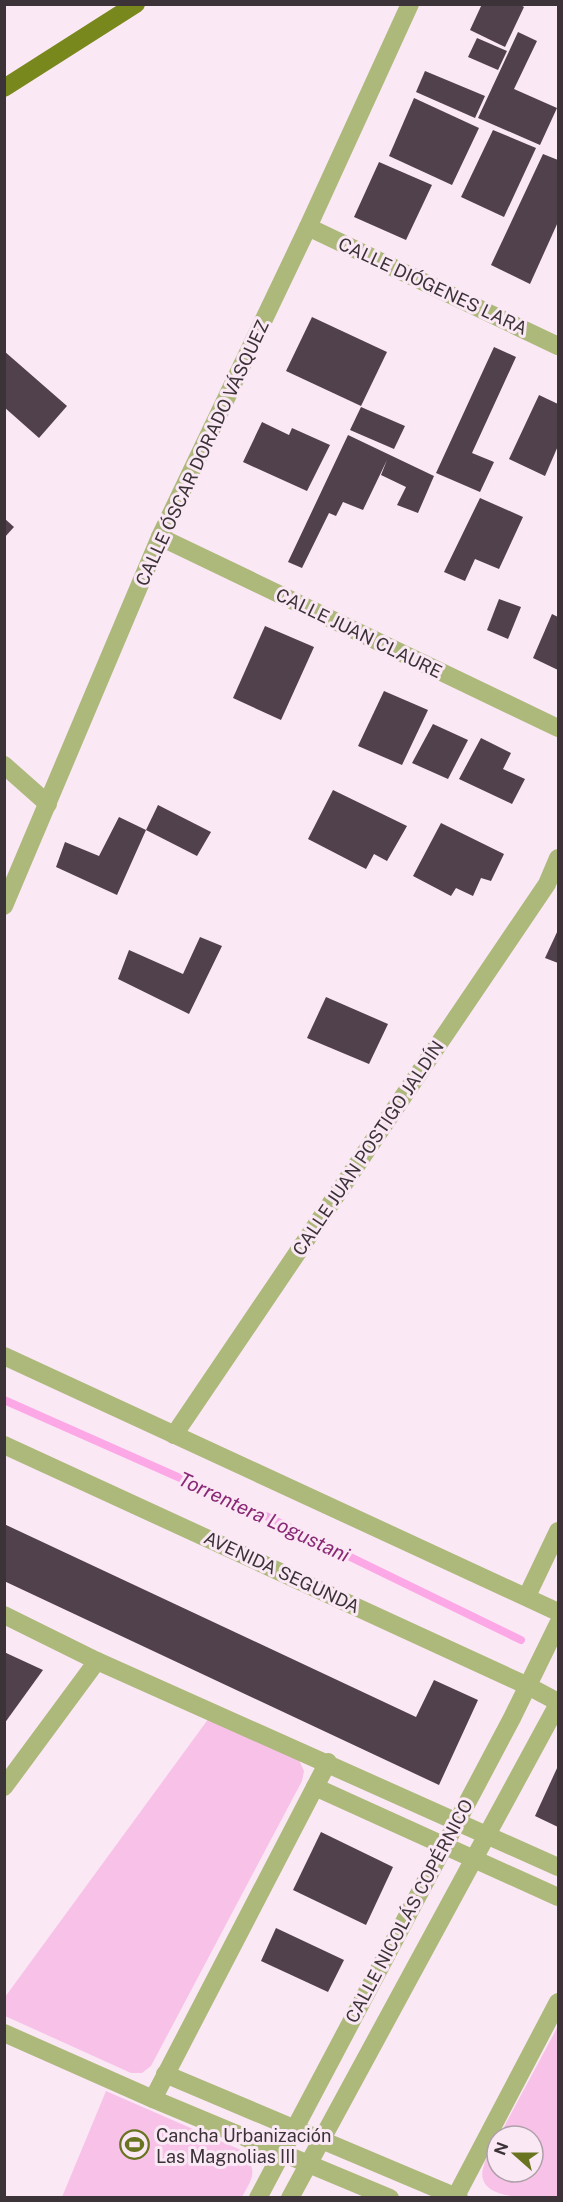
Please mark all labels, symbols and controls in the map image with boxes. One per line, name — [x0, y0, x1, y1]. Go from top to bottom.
street label: CALLE DIÓGENES LARA — [335, 232, 531, 339]
street label: CALLE ÓSCAR DORADO VÁSQUEZ — [130, 316, 273, 589]
street label: CALLE JUAN CLAURE — [273, 584, 445, 682]
street label: CALLE JUAN POSTIGO JALDÍN — [287, 1036, 448, 1259]
water label: Torrentera Logustani — [175, 1467, 354, 1567]
street label: AVENIDA SEGUNDA — [201, 1527, 363, 1617]
street label: CALLE NICOLÁS COPÉRNICO — [340, 1795, 477, 2026]
north arrow — [485, 2124, 545, 2184]
place label: Cancha Urbanización Las Magnolias III — [156, 2125, 331, 2167]
sports icon: Cancha Urbanización Las Magnolias III — [119, 2129, 151, 2161]
text: N — [490, 2140, 513, 2158]

